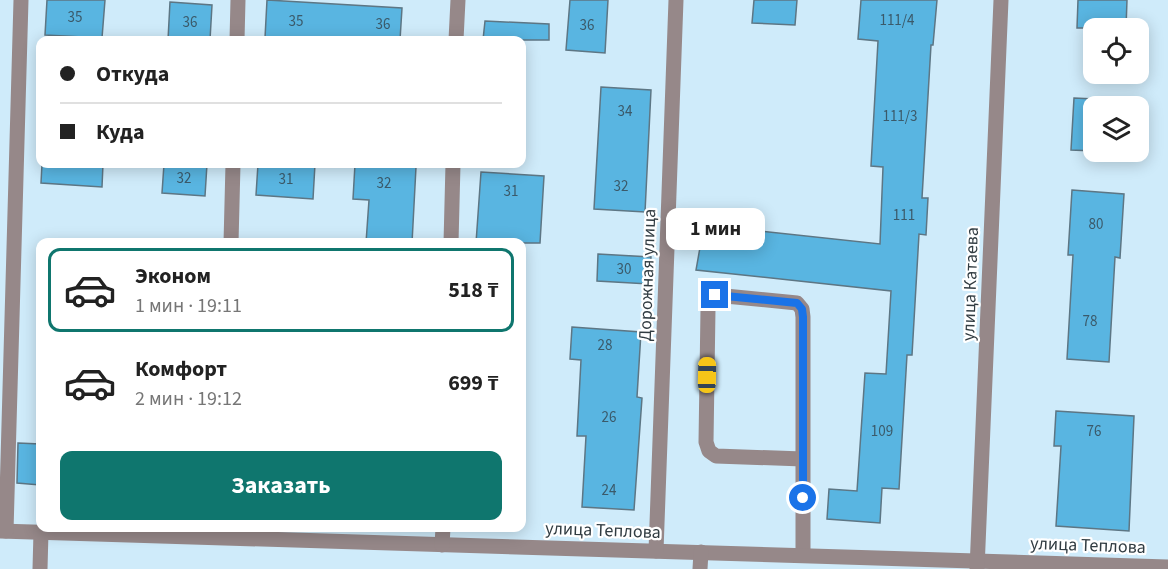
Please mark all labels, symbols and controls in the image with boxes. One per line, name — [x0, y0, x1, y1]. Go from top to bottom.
house number: 35 — [68, 7, 82, 28]
house number: 111/4 — [879, 10, 915, 31]
house number: 35 — [289, 11, 303, 32]
house number: 36 — [183, 12, 197, 33]
house number: 36 — [376, 14, 390, 35]
house number: 36 — [580, 15, 594, 36]
map controls — [1083, 18, 1149, 162]
button: locate — [1083, 18, 1149, 84]
text: Откуда — [96, 58, 169, 90]
button: layers — [1083, 96, 1149, 162]
house number: 34 — [618, 101, 633, 122]
house number: 111/3 — [882, 106, 918, 127]
text: Куда — [96, 116, 145, 148]
house number: 32 — [177, 168, 191, 189]
house number: 31 — [279, 169, 293, 190]
house number: 32 — [377, 173, 391, 194]
house number: 32 — [614, 176, 628, 197]
house number: 31 — [504, 181, 518, 202]
house number: 111 — [893, 205, 915, 226]
street label: Дорожная улица — [633, 208, 662, 342]
callout: 1 мин — [666, 208, 764, 250]
house number: 80 — [1089, 214, 1103, 235]
text: 1 мин — [690, 215, 741, 243]
street label: улица Катаева — [956, 227, 985, 341]
house number: 30 — [617, 259, 631, 280]
text: Эконом — [135, 260, 211, 292]
icon: car — [63, 263, 117, 317]
text: 518 ₸ — [448, 274, 499, 306]
route end — [701, 281, 728, 308]
text: 1 мин · 19:11 — [135, 292, 242, 320]
house number: 78 — [1083, 311, 1097, 332]
house number: 28 — [598, 335, 612, 356]
text: Комфорт — [135, 353, 227, 385]
icon: car — [63, 356, 117, 410]
car — [698, 357, 716, 393]
text: 699 ₸ — [448, 367, 499, 399]
text: 2 мин · 19:12 — [135, 385, 242, 413]
house number: 26 — [602, 407, 616, 428]
house number: 109 — [871, 421, 893, 442]
house number: 76 — [1087, 421, 1101, 442]
button: Заказать — [60, 451, 502, 520]
house number: 24 — [602, 480, 617, 501]
route start — [789, 484, 816, 511]
street label: улица Теплова — [545, 516, 661, 545]
street label: улица Теплова — [1030, 531, 1146, 560]

